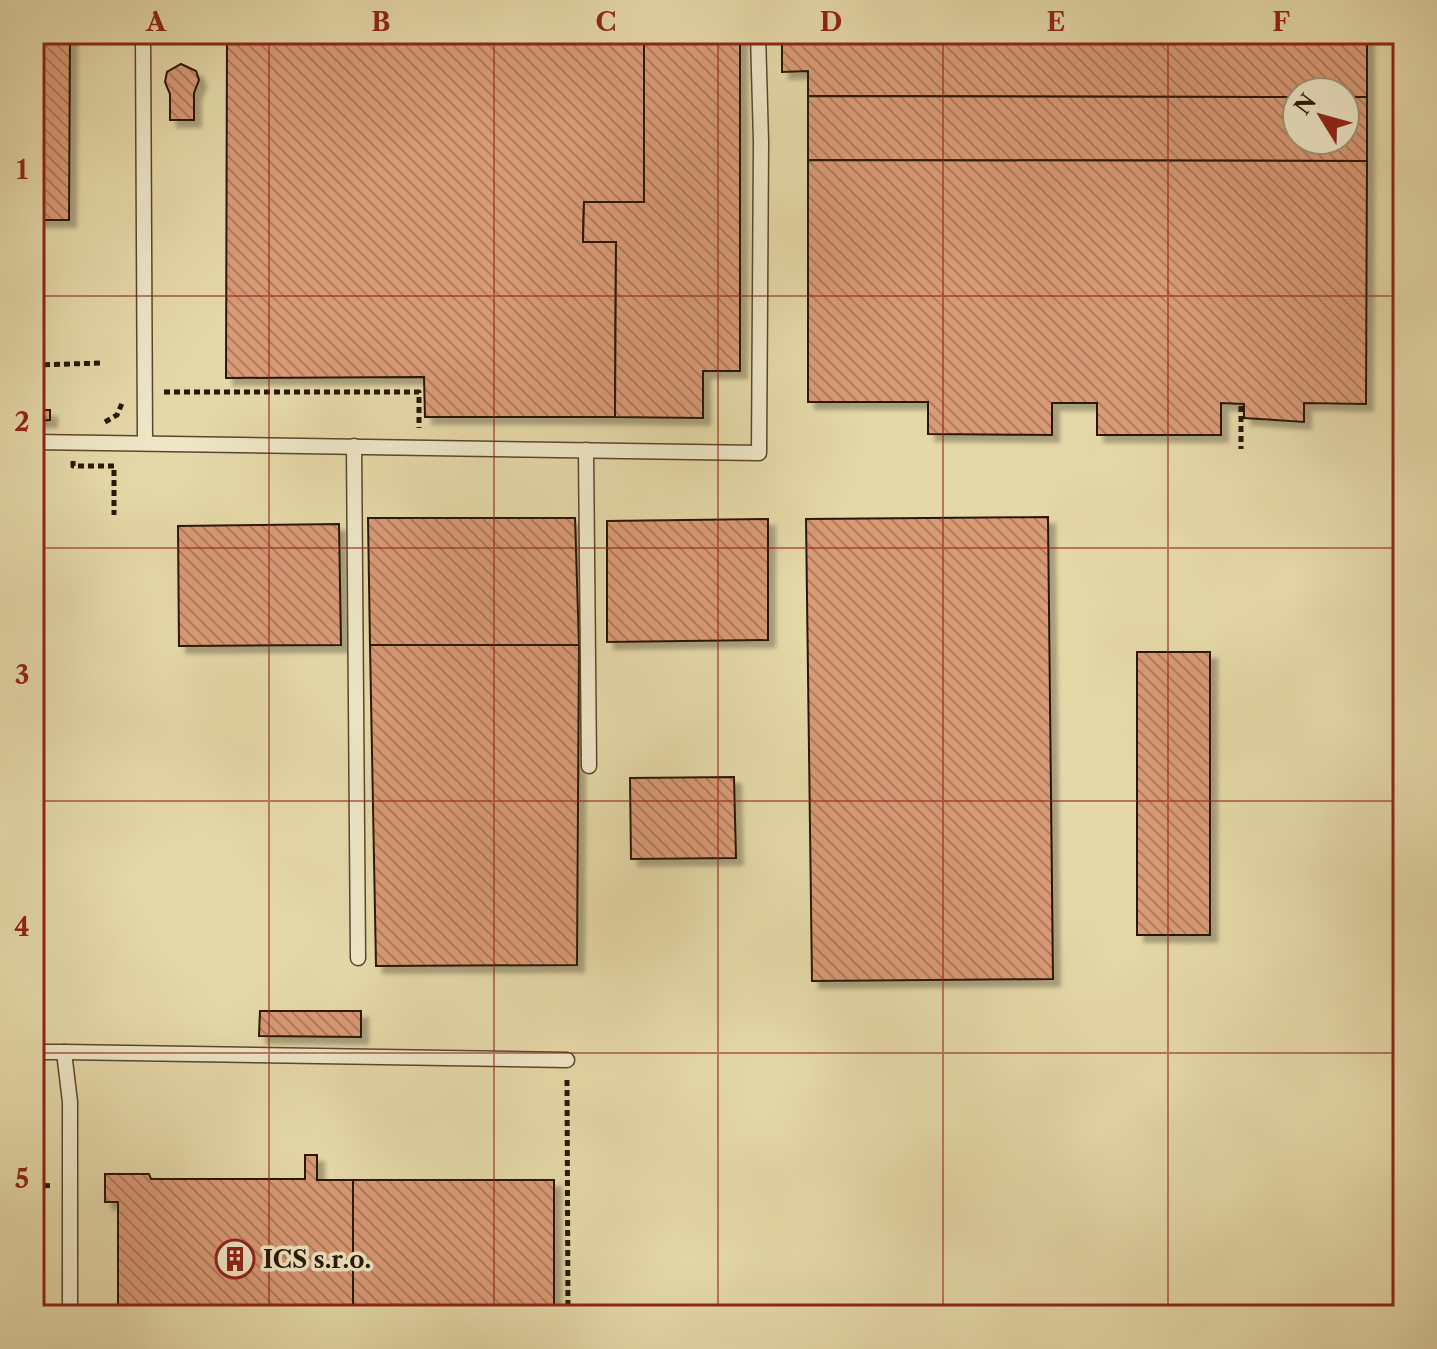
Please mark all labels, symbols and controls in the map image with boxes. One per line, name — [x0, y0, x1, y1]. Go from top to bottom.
text: A — [145, 6, 167, 38]
text: B — [371, 6, 391, 38]
text: C — [596, 6, 616, 38]
text: D — [820, 6, 842, 38]
text: E — [1047, 6, 1065, 38]
text: F — [1272, 6, 1290, 38]
north arrow — [1281, 76, 1361, 156]
text: N — [1289, 89, 1322, 120]
text: 1 — [16, 154, 28, 186]
text: 2 — [14, 406, 30, 438]
text: 3 — [15, 659, 29, 691]
text: 4 — [14, 911, 30, 943]
text: 5 — [15, 1163, 29, 1195]
building icon: ICS s.r.o. — [214, 1238, 256, 1280]
place label: ICS s.r.o. — [263, 1245, 371, 1274]

